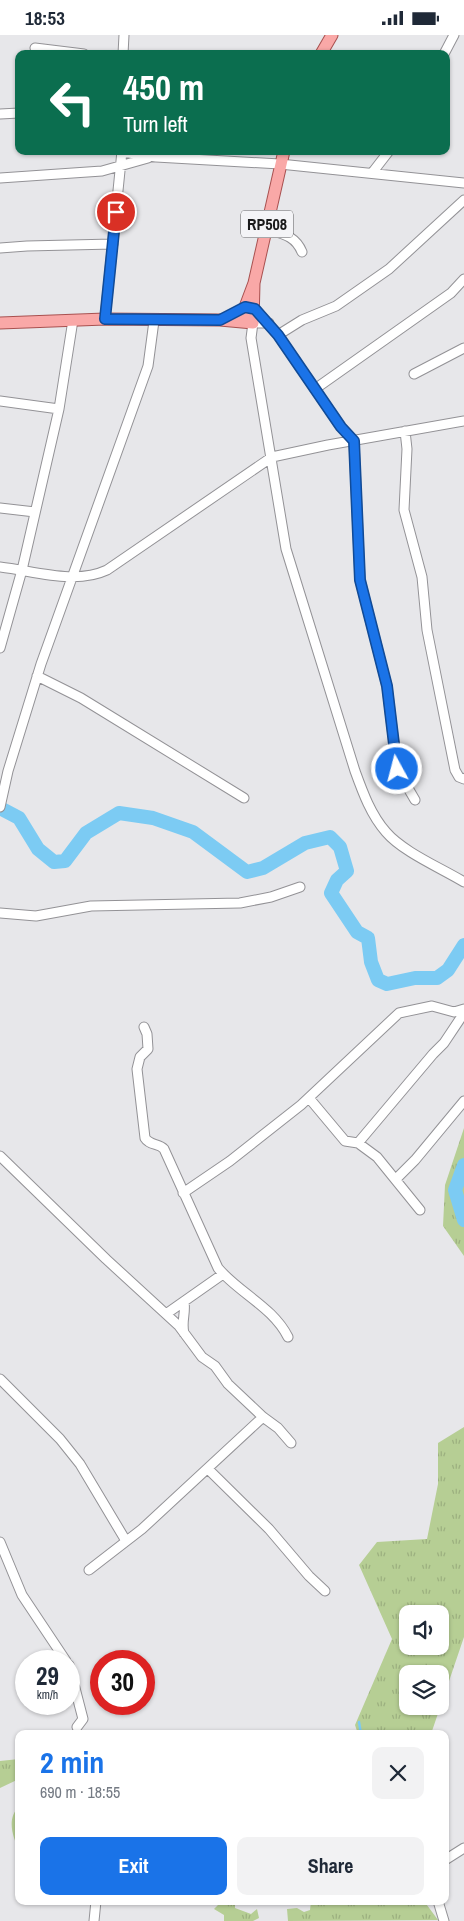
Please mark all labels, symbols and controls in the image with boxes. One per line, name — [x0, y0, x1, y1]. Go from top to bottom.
text: 18:53 — [25, 5, 65, 31]
text: 450 m — [123, 64, 204, 111]
icon: left — [40, 70, 105, 135]
text: Turn left — [123, 109, 188, 139]
pin — [95, 191, 137, 233]
icon: arrive — [102, 198, 130, 226]
road number: RP508 — [241, 210, 293, 237]
position arrow — [370, 742, 422, 794]
map controls — [399, 1605, 449, 1715]
button: sound — [399, 1605, 449, 1655]
speed limit sign: 30 — [90, 1650, 155, 1715]
text: 29 — [36, 1659, 59, 1693]
button: layers — [399, 1665, 449, 1715]
text: km/h — [37, 1687, 58, 1703]
text: 2 min — [40, 1742, 104, 1782]
button: close — [372, 1747, 424, 1799]
text: 690 m · 18:55 — [40, 1781, 120, 1803]
button: Exit — [40, 1837, 227, 1895]
button: Share — [237, 1837, 424, 1895]

